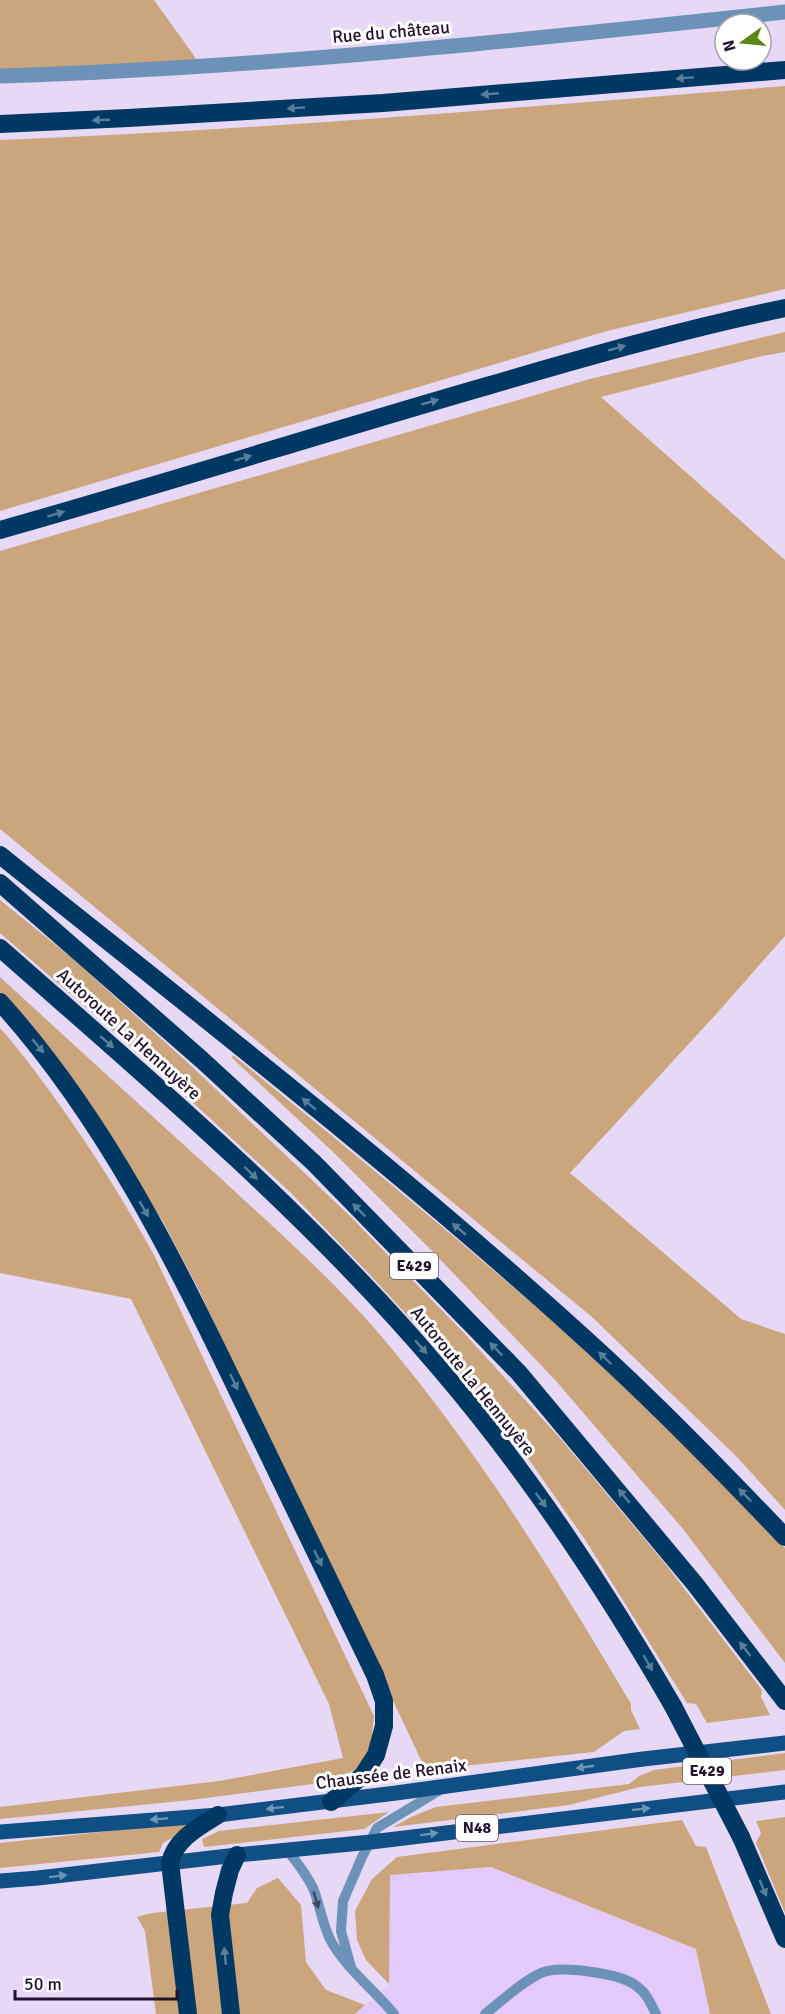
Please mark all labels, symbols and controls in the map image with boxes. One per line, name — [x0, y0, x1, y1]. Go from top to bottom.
north arrow — [713, 12, 773, 72]
street label: Rue du château — [331, 16, 451, 48]
text: N — [718, 38, 741, 54]
one-way arrow — [675, 73, 694, 82]
one-way arrow — [481, 89, 500, 98]
one-way arrow — [286, 103, 305, 113]
one-way arrow — [92, 115, 111, 124]
one-way arrow — [608, 343, 626, 352]
one-way arrow — [421, 397, 439, 406]
one-way arrow — [234, 453, 252, 462]
one-way arrow — [47, 509, 65, 518]
street label: Autoroute La Hennuyère — [52, 964, 206, 1104]
one-way arrow — [99, 1035, 114, 1048]
one-way arrow — [32, 1038, 45, 1054]
one-way arrow — [301, 1098, 317, 1111]
one-way arrow — [244, 1166, 259, 1180]
one-way arrow — [139, 1201, 150, 1217]
one-way arrow — [353, 1203, 367, 1217]
one-way arrow — [452, 1223, 467, 1236]
road number: E429 — [390, 1253, 438, 1279]
street label: Autoroute La Hennuyère — [406, 1302, 540, 1460]
one-way arrow — [414, 1339, 427, 1354]
one-way arrow — [489, 1343, 503, 1357]
one-way arrow — [598, 1351, 613, 1365]
one-way arrow — [229, 1374, 238, 1391]
one-way arrow — [617, 1488, 630, 1504]
one-way arrow — [738, 1488, 752, 1502]
one-way arrow — [535, 1492, 547, 1508]
one-way arrow — [314, 1550, 323, 1567]
one-way arrow — [740, 1641, 752, 1656]
one-way arrow — [643, 1655, 654, 1671]
street label: Chaussée de Renaix — [314, 1754, 468, 1794]
road number: E429 — [683, 1758, 731, 1784]
one-way arrow — [575, 1763, 594, 1772]
one-way arrow — [265, 1804, 284, 1813]
one-way arrow — [632, 1804, 651, 1813]
one-way arrow — [150, 1815, 169, 1824]
road number: N48 — [456, 1815, 498, 1841]
one-way arrow — [419, 1830, 438, 1839]
one-way arrow — [49, 1871, 68, 1881]
one-way arrow — [759, 1879, 768, 1896]
one-way arrow — [312, 1891, 321, 1909]
one-way arrow — [220, 1946, 230, 1965]
scale bar — [15, 1963, 177, 2001]
text: 50 m — [24, 1973, 62, 1995]

